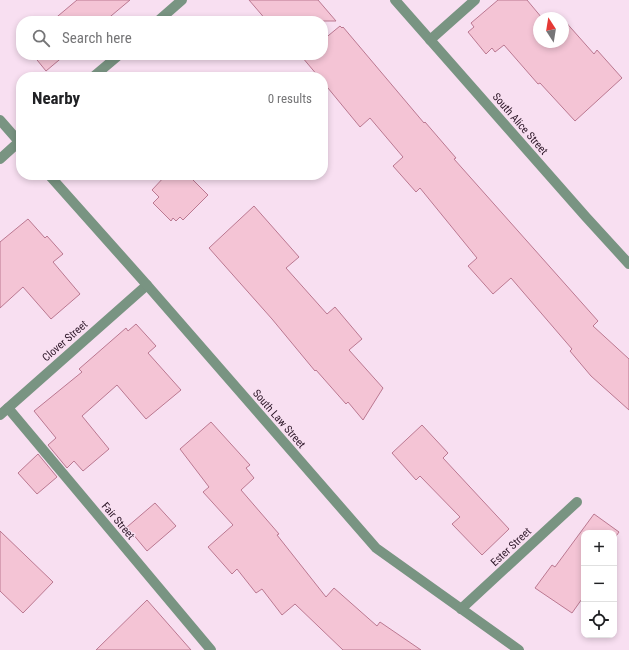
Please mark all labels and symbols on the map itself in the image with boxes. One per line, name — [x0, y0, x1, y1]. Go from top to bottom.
north arrow — [533, 12, 569, 48]
street label: South Alice Street — [490, 90, 550, 158]
street label: Clover Street — [40, 318, 90, 364]
street label: South Law Street — [250, 387, 308, 451]
street label: Fair Street — [99, 500, 137, 542]
street label: Ester Street — [488, 525, 534, 569]

